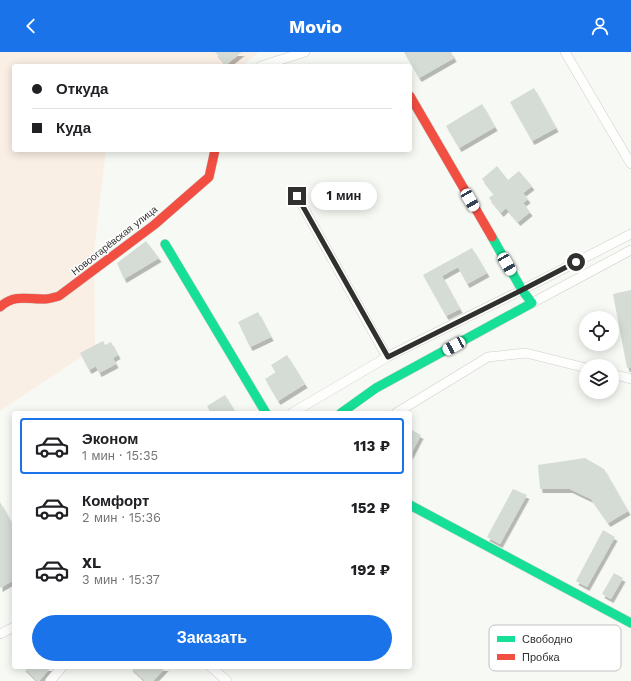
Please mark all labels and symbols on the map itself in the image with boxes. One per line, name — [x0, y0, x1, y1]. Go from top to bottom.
callout: 1 мин — [311, 182, 377, 210]
route end — [288, 187, 306, 205]
car — [459, 187, 481, 213]
street label: Новоогарёвская улица — [69, 203, 160, 277]
car — [496, 251, 518, 277]
route start — [567, 253, 585, 271]
car — [441, 335, 467, 357]
legend — [489, 625, 621, 671]
text: Свободно — [522, 633, 573, 646]
text: Пробка — [522, 651, 560, 664]

